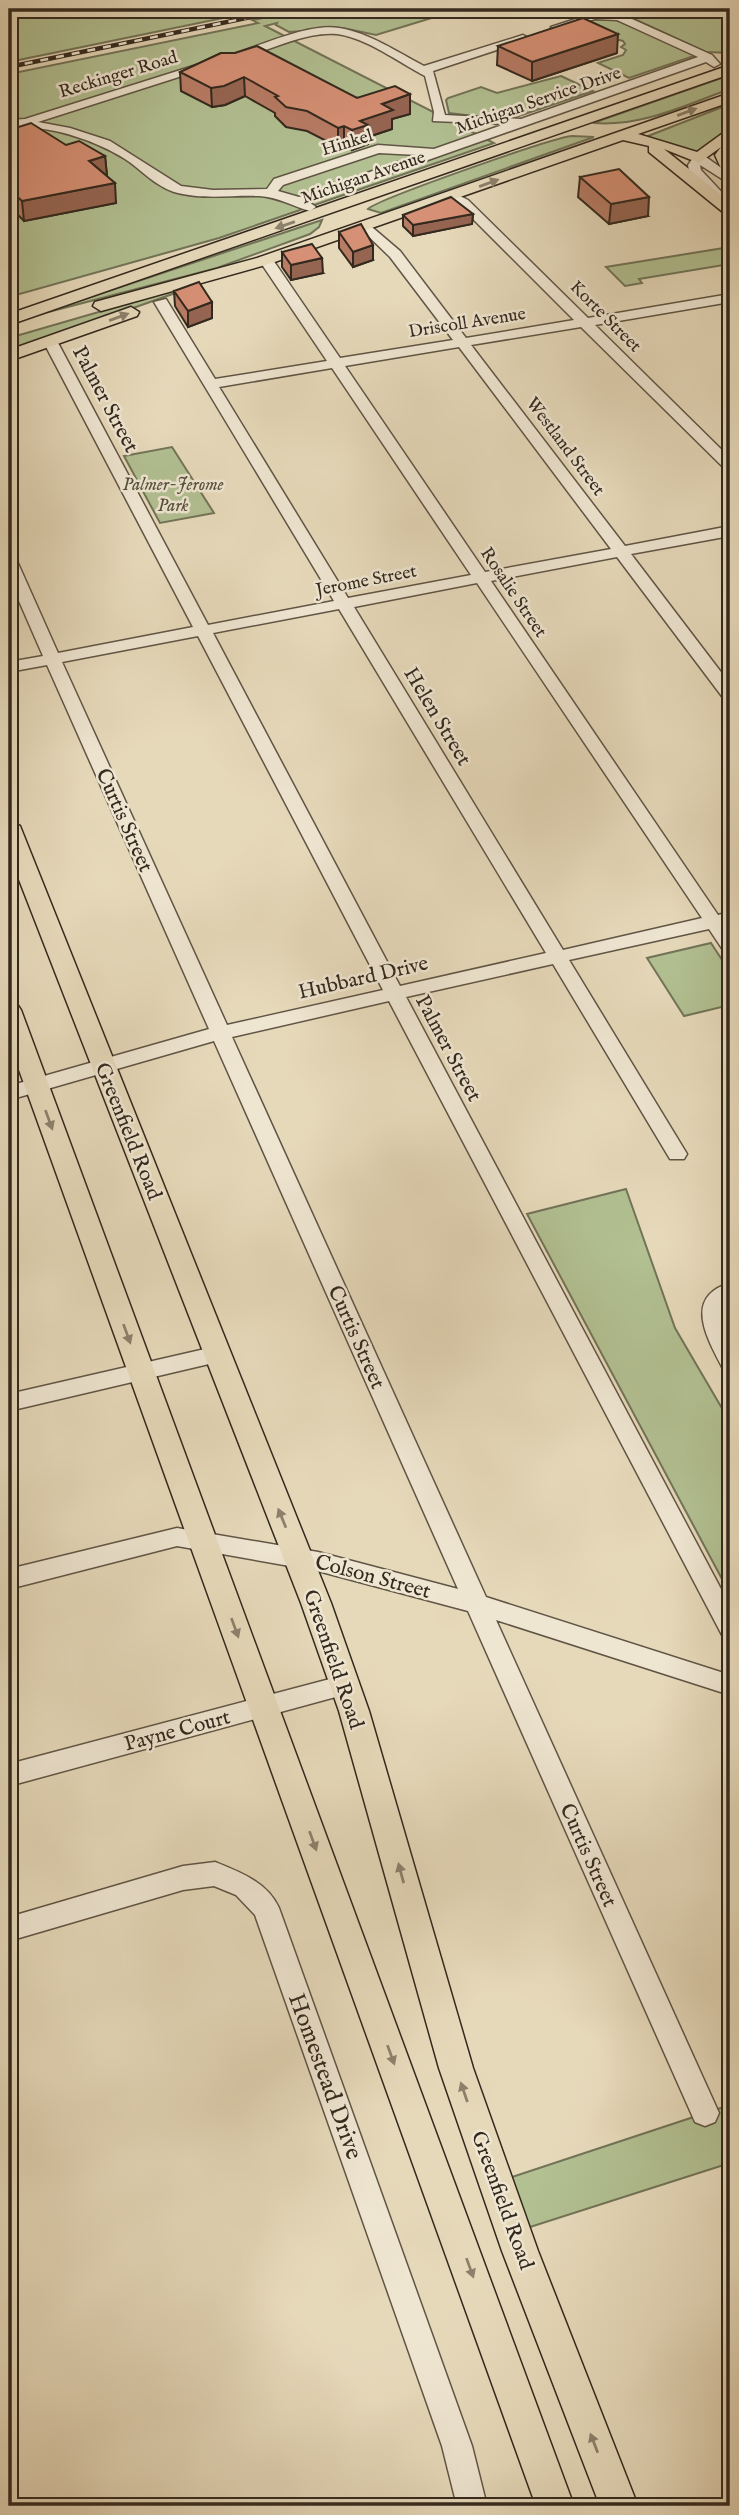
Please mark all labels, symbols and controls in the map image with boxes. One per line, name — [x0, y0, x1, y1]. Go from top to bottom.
street label: Reckinger Road — [56, 46, 181, 104]
street label: Michigan Service Drive — [453, 62, 624, 141]
one-way arrow — [677, 106, 698, 117]
street label: Hinkel — [319, 125, 376, 162]
street label: Michigan Avenue — [298, 146, 429, 210]
one-way arrow — [479, 177, 500, 188]
one-way arrow — [275, 220, 296, 231]
street label: Korte Street — [564, 276, 646, 358]
street label: Driscoll Avenue — [407, 303, 527, 344]
one-way arrow — [109, 311, 130, 322]
street label: Palmer Street — [65, 342, 144, 458]
street label: Westland Street — [520, 393, 609, 501]
park label: Palmer-Jerome Park — [122, 474, 224, 518]
street label: Rosalie Street — [474, 543, 551, 642]
street label: Jerome Street — [312, 560, 419, 603]
street label: Helen Street — [397, 662, 477, 771]
street label: Curtis Street — [89, 765, 158, 877]
street label: Hubbard Drive — [296, 950, 431, 1007]
street label: Palmer Street — [408, 991, 487, 1107]
street label: Greenfield Road — [88, 1059, 168, 1205]
one-way arrow — [44, 1110, 55, 1131]
street label: Curtis Street — [321, 1282, 390, 1394]
one-way arrow — [122, 1323, 133, 1344]
one-way arrow — [277, 1507, 288, 1528]
street label: Colson Street — [312, 1549, 433, 1606]
street label: Greenfield Road — [296, 1586, 369, 1733]
one-way arrow — [229, 1617, 240, 1638]
street label: Payne Court — [121, 1704, 233, 1759]
street label: Curtis Street — [553, 1800, 622, 1912]
one-way arrow — [308, 1831, 319, 1852]
one-way arrow — [395, 1862, 405, 1883]
street label: Homestead Drive — [280, 1989, 369, 2164]
one-way arrow — [386, 2044, 397, 2065]
one-way arrow — [458, 2081, 469, 2102]
street label: Greenfield Road — [464, 2127, 539, 2274]
one-way arrow — [465, 2258, 476, 2279]
one-way arrow — [589, 2432, 600, 2453]

